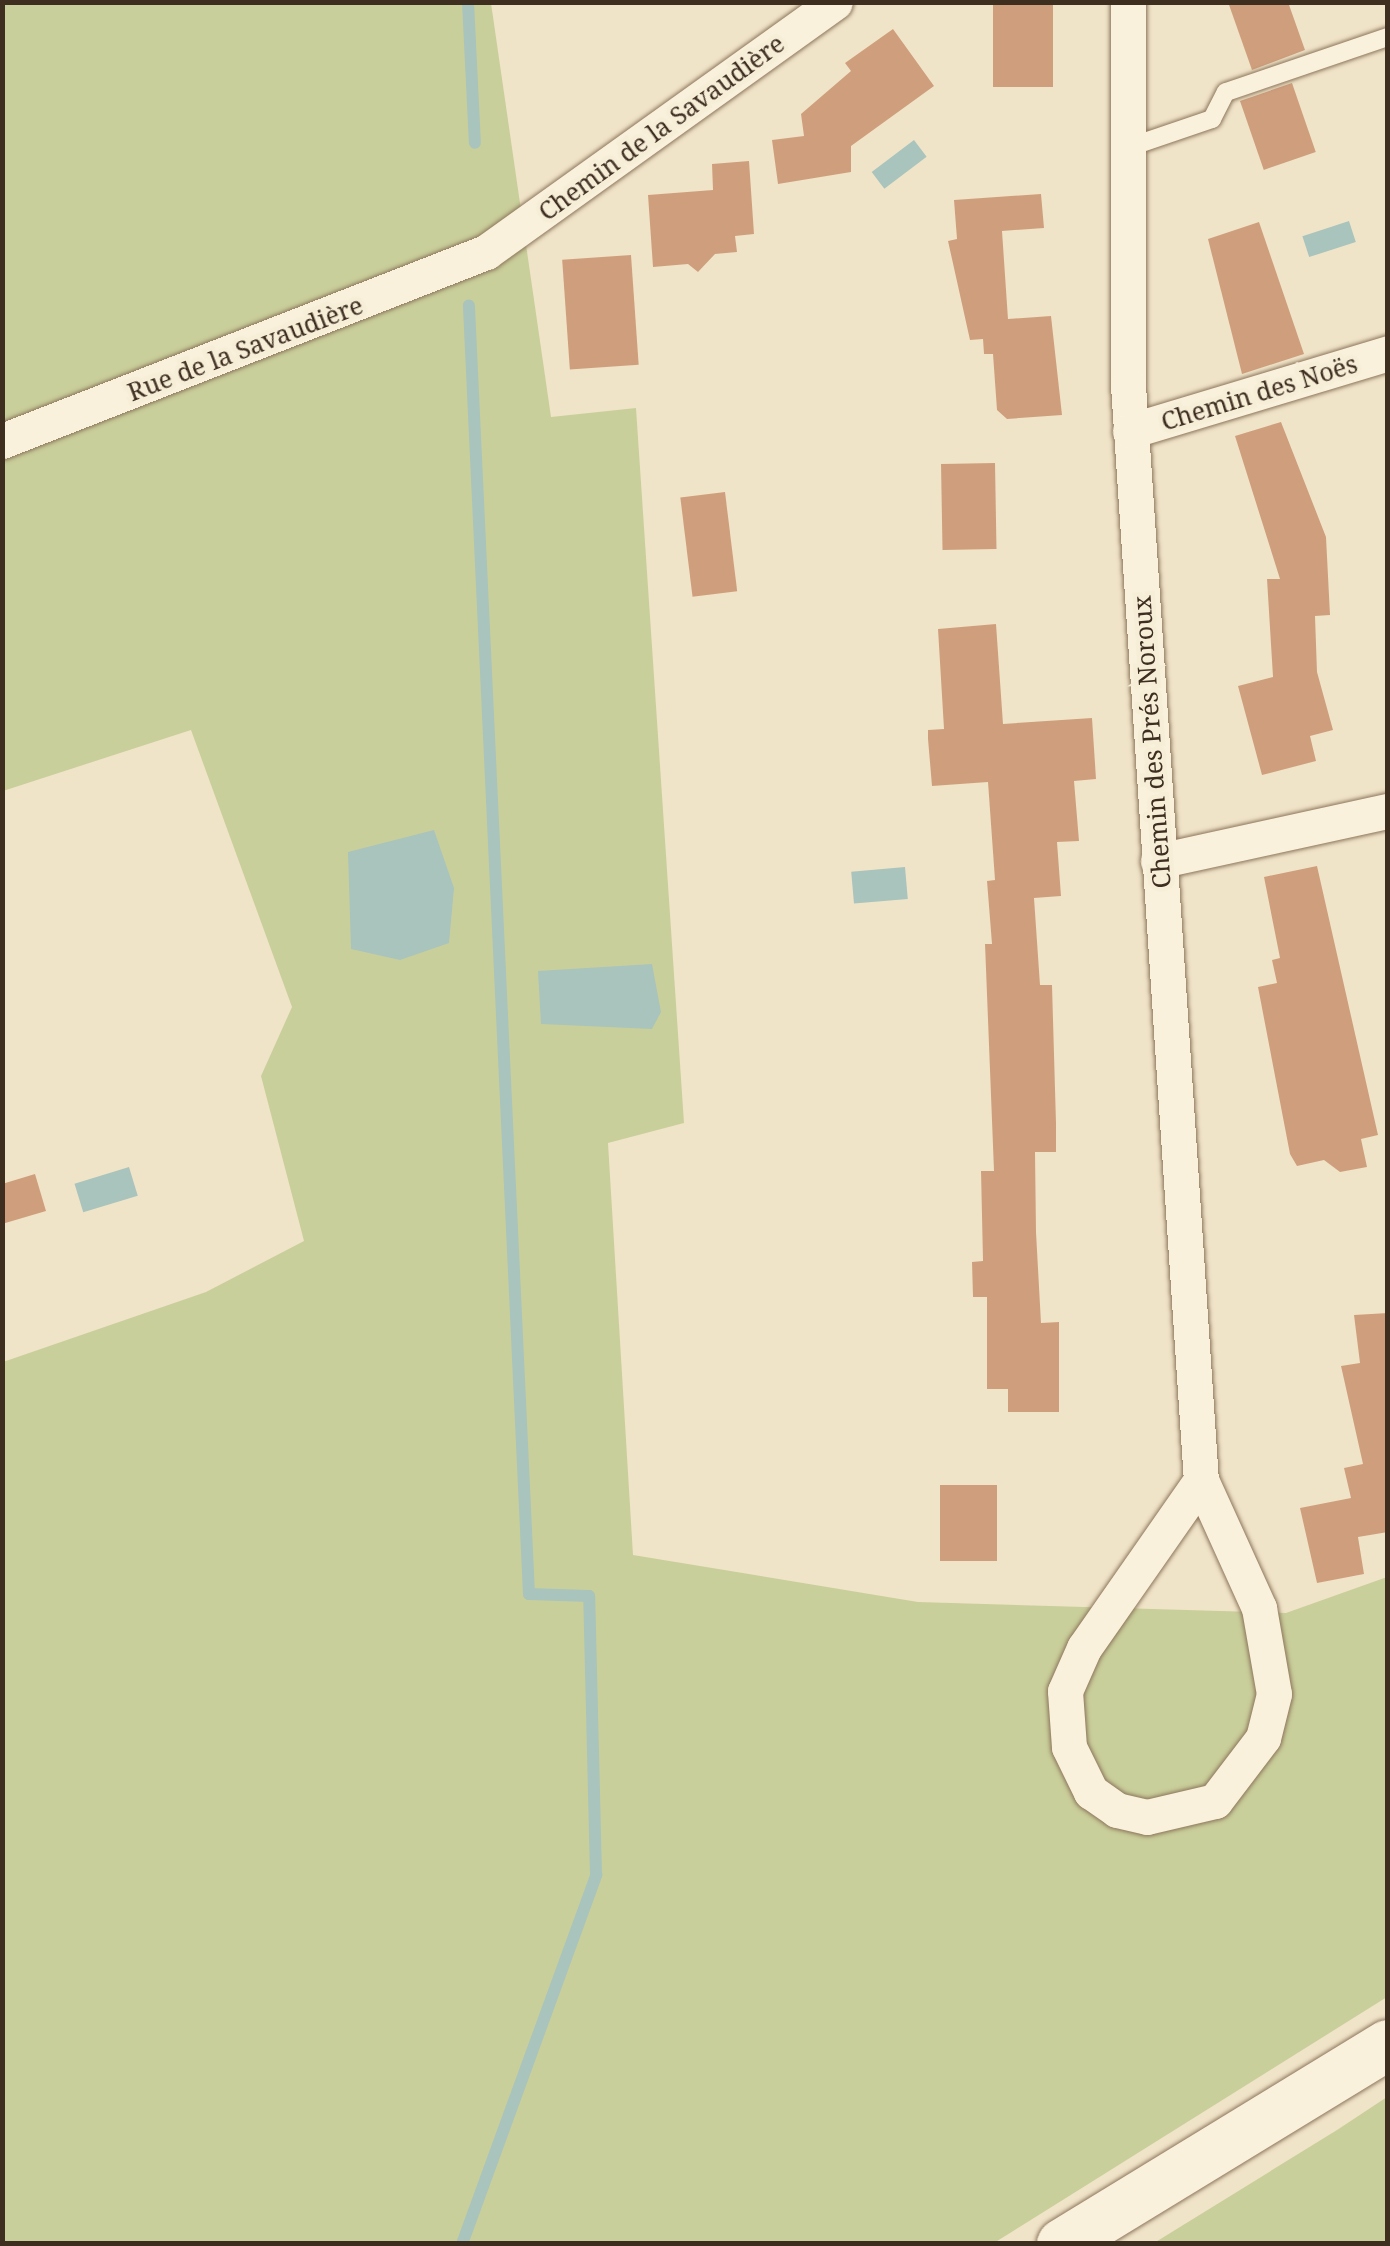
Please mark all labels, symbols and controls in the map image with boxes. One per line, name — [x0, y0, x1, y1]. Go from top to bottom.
street label: Chemin de la Savaudière — [532, 28, 790, 226]
street label: Rue de la Savaudière — [123, 289, 367, 407]
street label: Chemin des Noës — [1157, 348, 1361, 436]
street label: Chemin des Prés Noroux — [1126, 595, 1176, 889]

